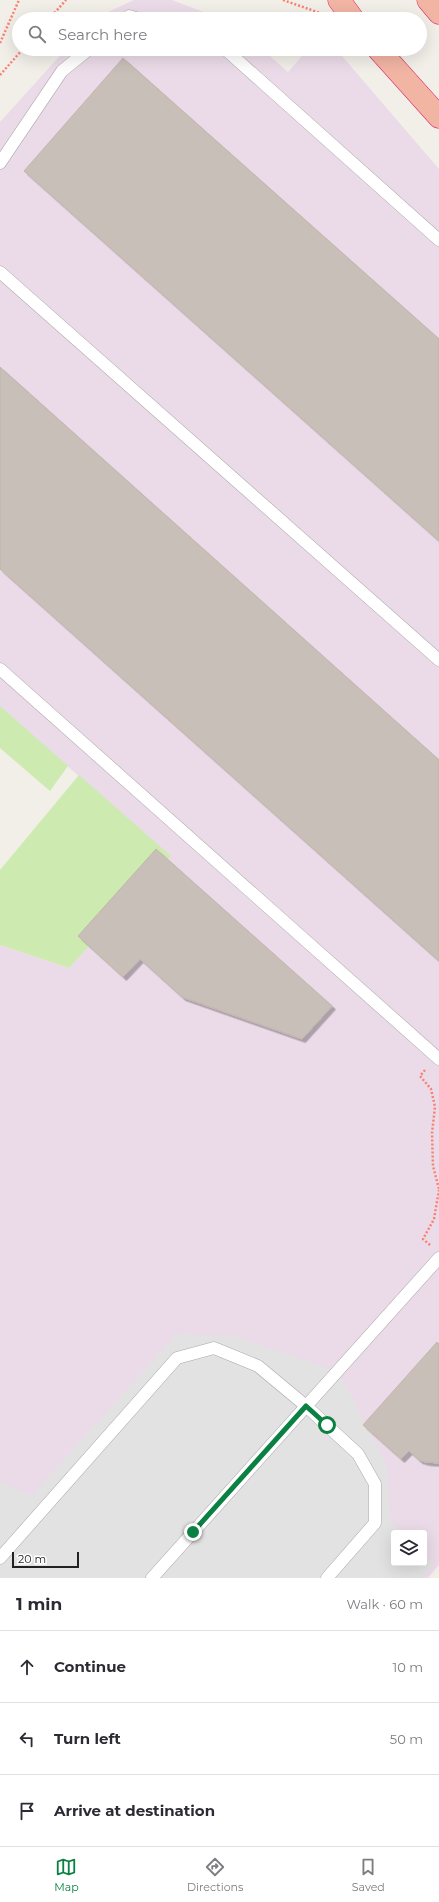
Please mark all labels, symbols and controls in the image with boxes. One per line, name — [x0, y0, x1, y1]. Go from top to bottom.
search box — [12, 12, 427, 56]
icon: search — [26, 23, 48, 45]
text: Search here — [58, 25, 147, 44]
route start — [318, 1416, 336, 1434]
route end — [184, 1523, 202, 1541]
map controls — [391, 1530, 427, 1566]
button: layers — [391, 1530, 427, 1566]
scale bar — [12, 1550, 79, 1569]
text: 20 m — [18, 1552, 46, 1566]
text: 1 min — [16, 1594, 62, 1614]
text: Walk · 60 m — [347, 1596, 423, 1612]
icon: ahead — [16, 1656, 38, 1678]
text: Continue — [54, 1657, 126, 1676]
text: 10 m — [393, 1659, 423, 1675]
icon: left — [16, 1728, 38, 1750]
text: Turn left — [54, 1729, 121, 1748]
text: 50 m — [390, 1731, 423, 1747]
icon: arrive — [16, 1800, 38, 1822]
text: Arrive at destination — [54, 1801, 215, 1820]
tab: Map — [54, 1856, 79, 1894]
tab: Directions — [187, 1856, 243, 1894]
tab: Saved — [352, 1856, 385, 1894]

